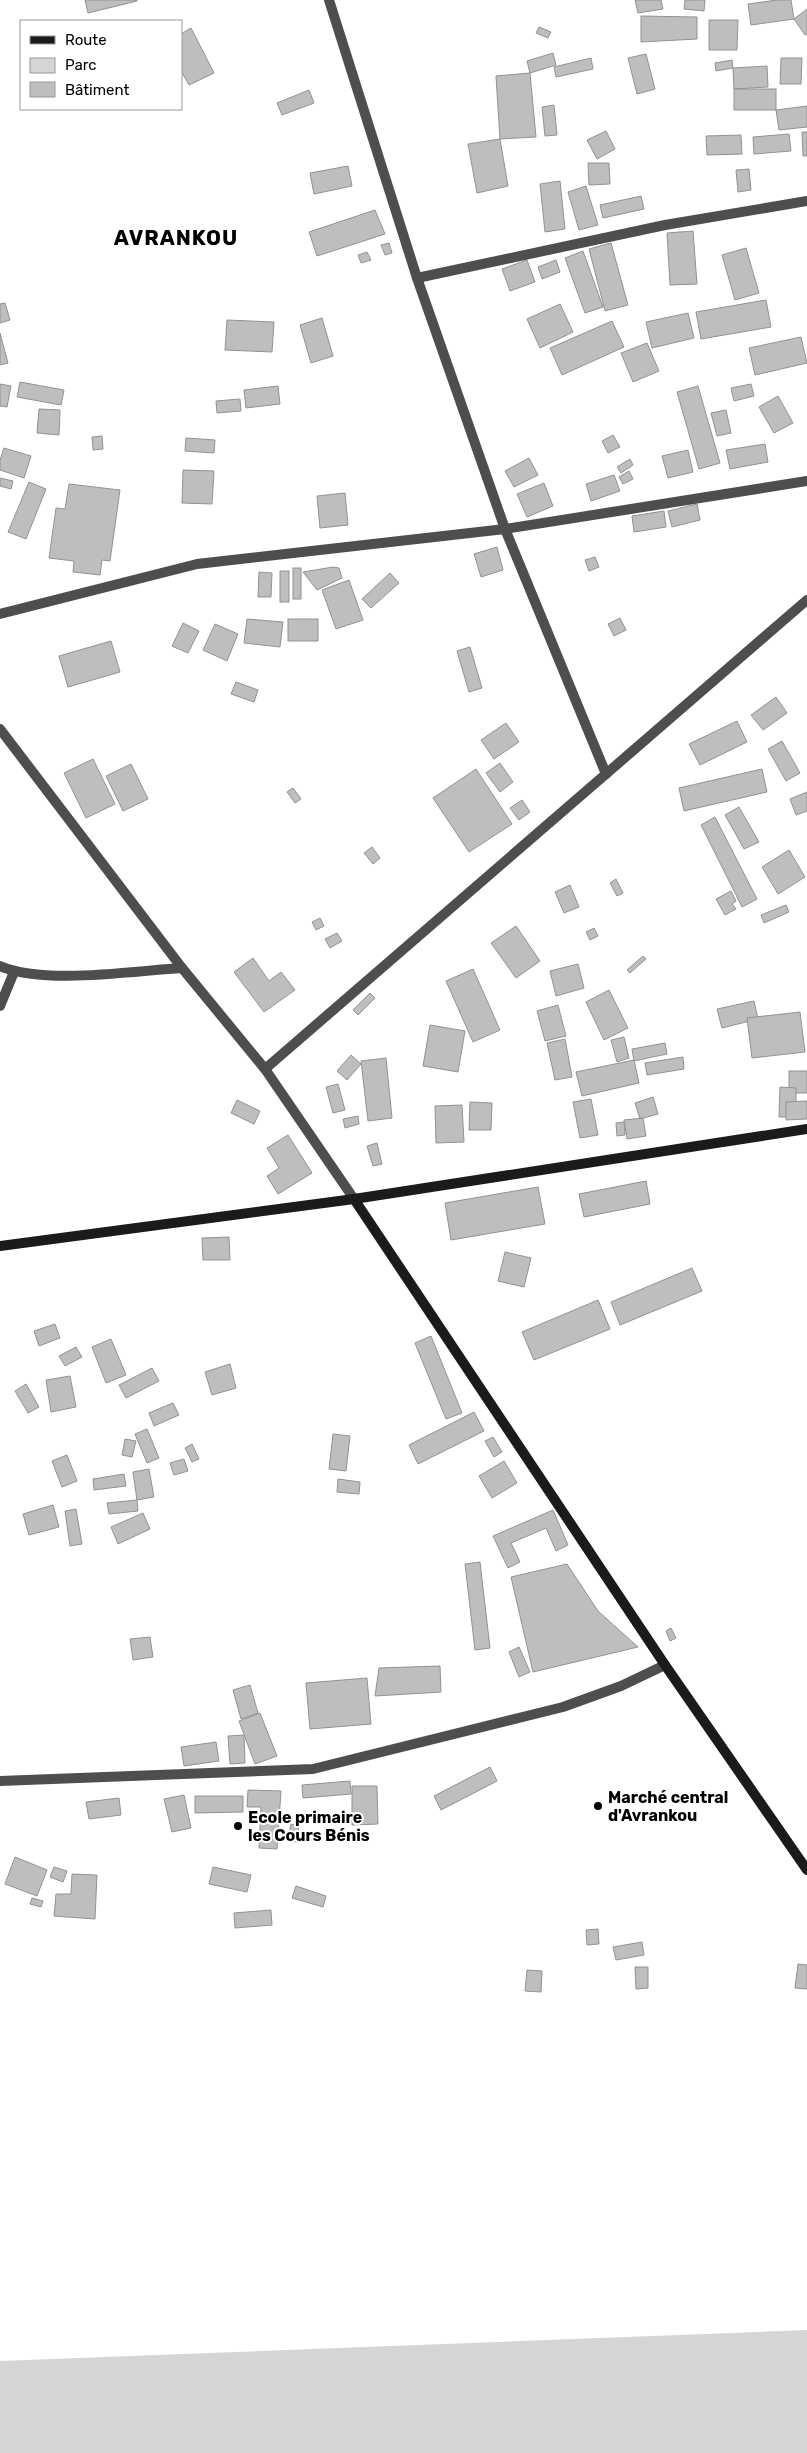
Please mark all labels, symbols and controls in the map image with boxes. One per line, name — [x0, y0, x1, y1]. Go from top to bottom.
legend — [20, 20, 182, 110]
text: Route — [65, 31, 107, 49]
text: Parc — [65, 56, 97, 74]
text: Bâtiment — [65, 81, 129, 99]
district label: AVRANKOU — [114, 225, 238, 250]
place label: Marché central d'Avrankou — [608, 1788, 728, 1825]
marker: Marché central d'Avrankou — [592, 1800, 604, 1812]
place label: Ecole primaire les Cours Bénis — [248, 1808, 370, 1845]
marker: Ecole primaire les Cours Bénis — [232, 1820, 244, 1832]

